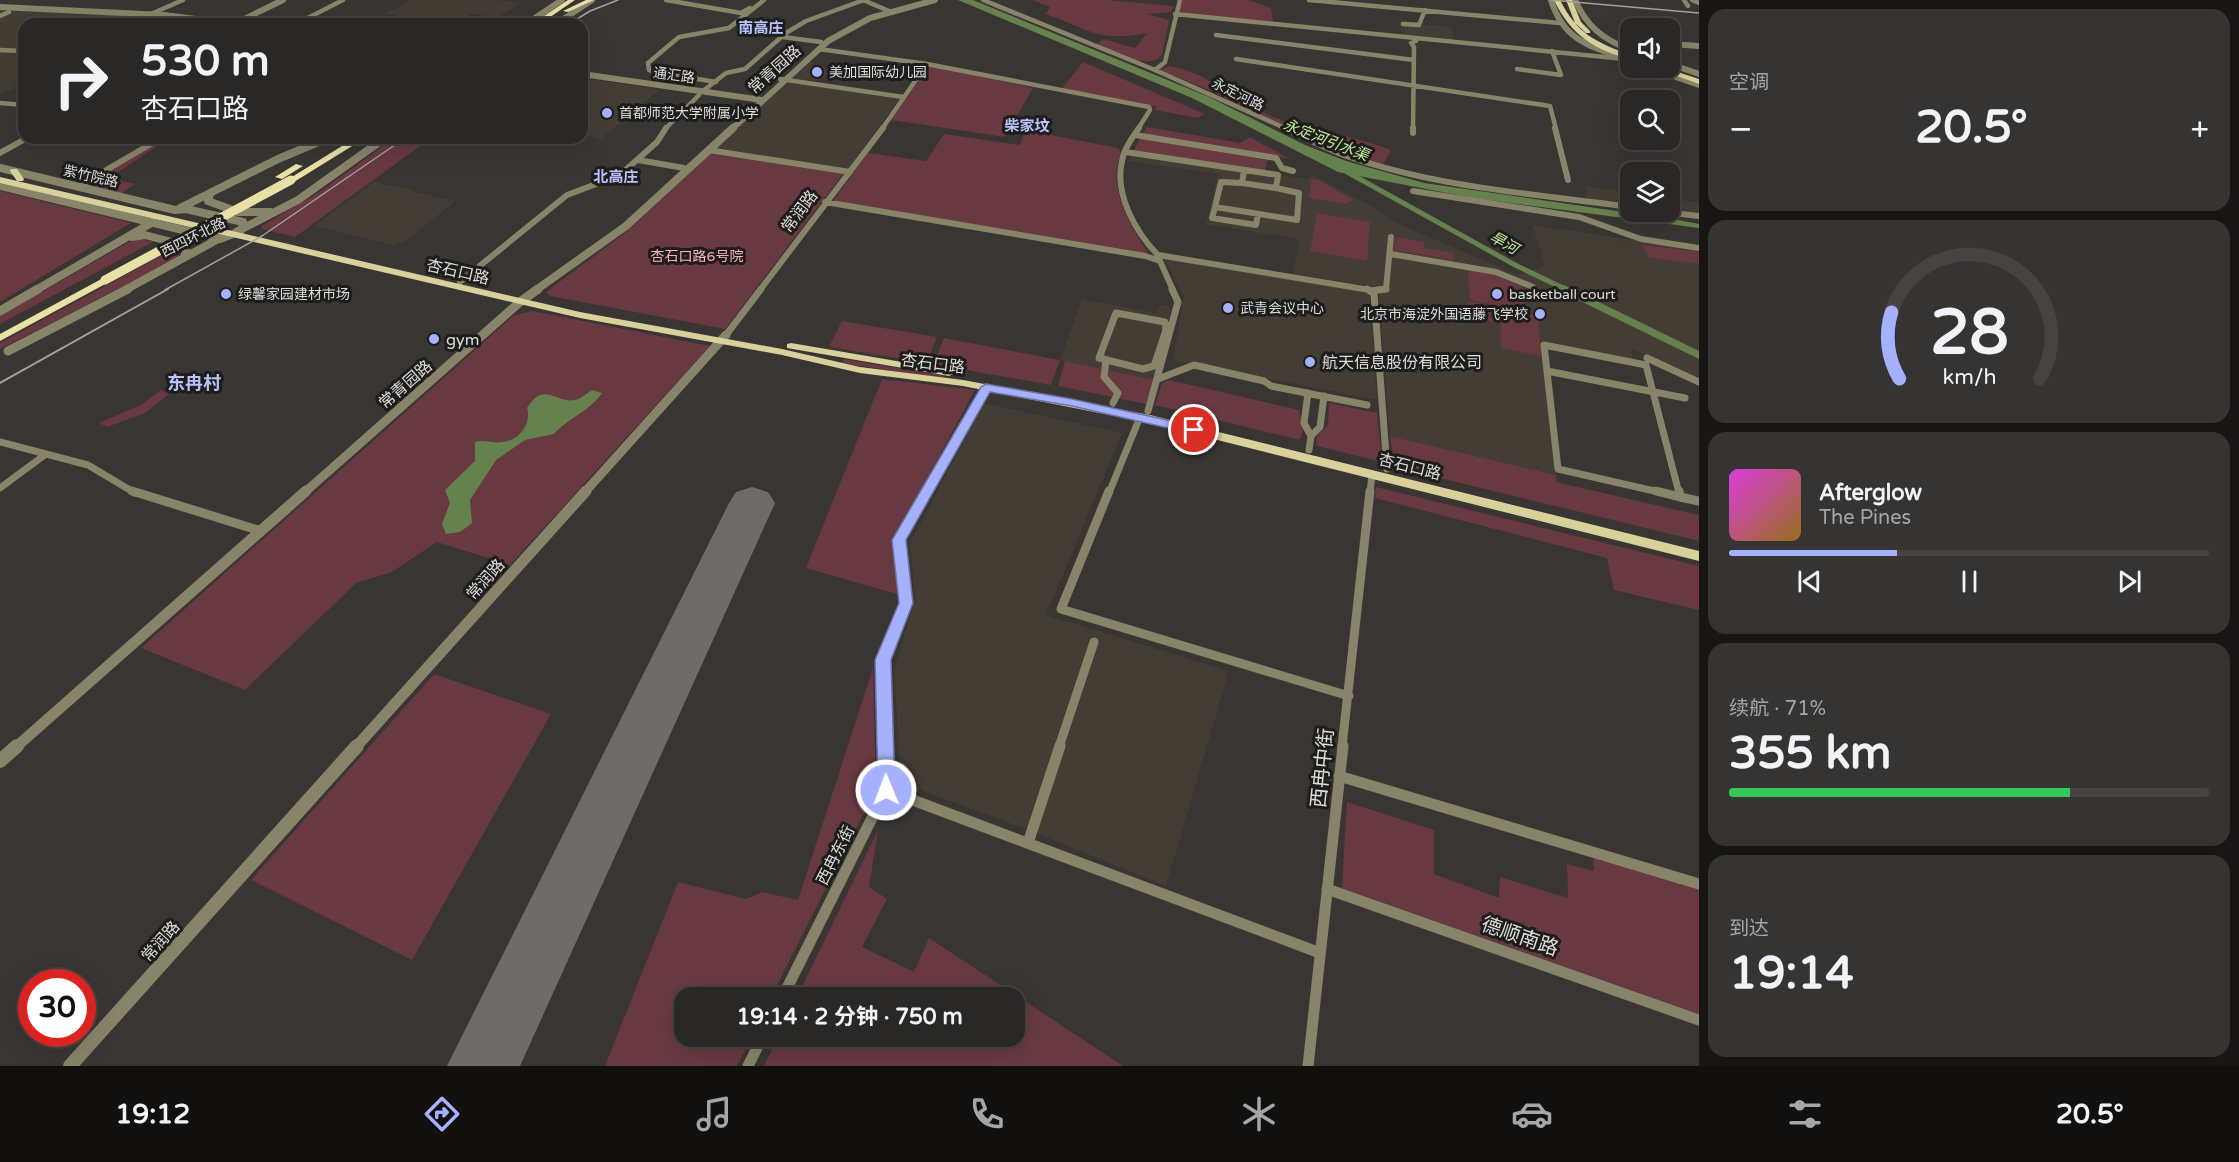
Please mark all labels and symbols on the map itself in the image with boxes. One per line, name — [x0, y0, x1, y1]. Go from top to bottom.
district label: 南高庄 — [738, 19, 784, 37]
street label: 常青园路 — [744, 41, 805, 99]
street label: 通汇路 — [652, 64, 696, 87]
place label: 美加国际幼儿园 — [829, 64, 927, 81]
marker: 美加国际幼儿园 — [810, 65, 824, 79]
street label: 永定河路 — [1209, 75, 1267, 114]
place label: 首都师范大学附属小学 — [619, 105, 759, 122]
marker: 首都师范大学附属小学 — [600, 106, 614, 120]
water label: 永定河引水渠 — [1281, 115, 1373, 165]
district label: 柴家坟 — [1004, 117, 1050, 135]
street label: 紫竹院路 — [62, 162, 120, 191]
district label: 北高庄 — [593, 168, 639, 186]
street label: 常润路 — [777, 186, 822, 237]
street label: 西四环北路 — [158, 214, 228, 261]
water label: 旱河 — [1487, 228, 1524, 260]
park label: 杏石口路6号院 — [651, 248, 743, 265]
street label: 杏石口路 — [424, 255, 491, 289]
place label: 绿馨家园建材市场 — [238, 286, 350, 303]
place label: basketball court — [1509, 286, 1616, 303]
marker: 绿馨家园建材市场 — [219, 287, 233, 301]
marker: basketball court — [1490, 287, 1504, 301]
place label: 武青会议中心 — [1240, 300, 1324, 317]
marker: 武青会议中心 — [1221, 301, 1235, 315]
place label: 北京市海淀外国语藤飞学校 — [1360, 306, 1528, 323]
marker: 北京市海淀外国语藤飞学校 — [1533, 307, 1547, 321]
place label: gym — [446, 330, 479, 350]
marker: gym — [427, 332, 441, 346]
street label: 杏石口路 — [900, 350, 966, 378]
place label: 航天信息股份有限公司 — [1322, 353, 1482, 373]
marker: 航天信息股份有限公司 — [1303, 355, 1317, 369]
street label: 常青园路 — [375, 356, 436, 413]
district label: 东冉村 — [167, 372, 221, 394]
pin — [1168, 404, 1219, 455]
street label: 杏石口路 — [1376, 450, 1443, 484]
street label: 常润路 — [462, 555, 509, 604]
street label: 西冉中街 — [1307, 727, 1339, 809]
position arrow — [854, 758, 918, 822]
street label: 西冉东街 — [812, 822, 859, 889]
street label: 德顺南路 — [1478, 913, 1561, 961]
street label: 常润路 — [137, 917, 184, 966]
speed limit sign: 30 — [18, 969, 96, 1047]

